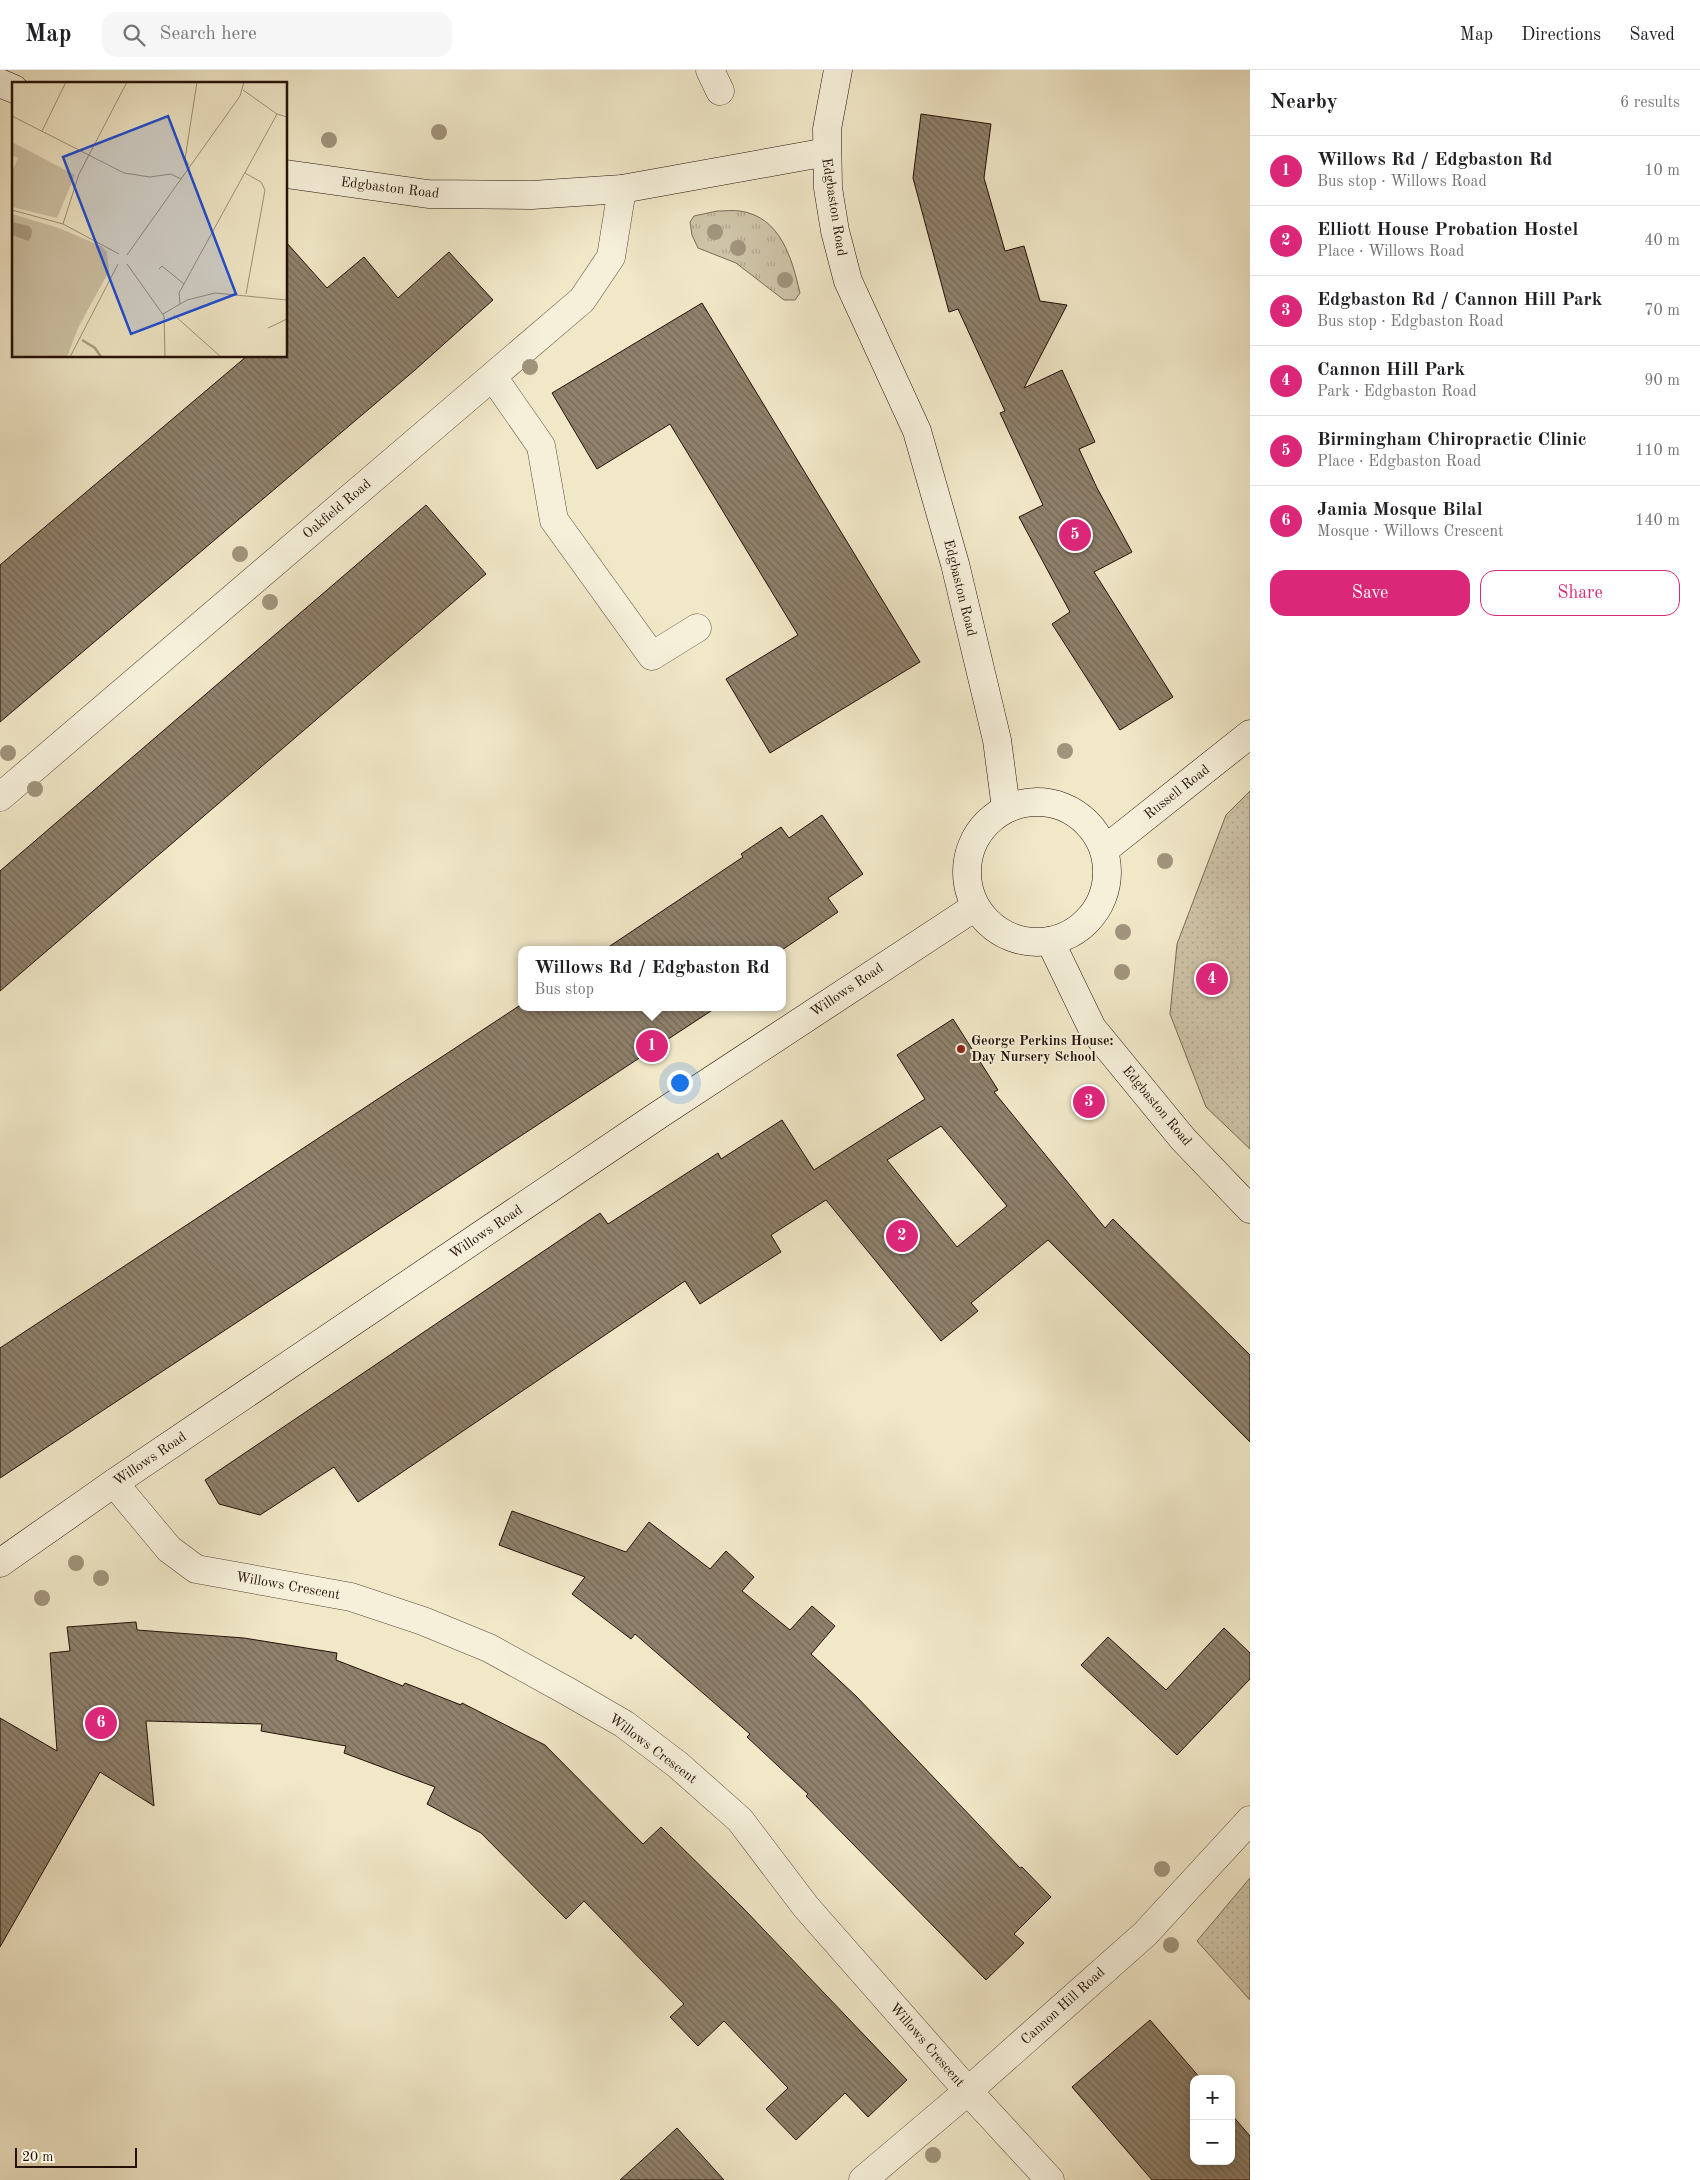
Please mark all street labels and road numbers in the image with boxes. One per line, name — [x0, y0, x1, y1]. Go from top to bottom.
street label: Edgbaston Road — [819, 157, 849, 257]
street label: Edgbaston Road — [340, 175, 440, 201]
street label: Oakfield Road — [300, 477, 374, 541]
street label: Edgbaston Road — [941, 538, 979, 638]
street label: Russell Road — [1142, 762, 1212, 822]
street label: Willows Road — [808, 961, 886, 1019]
street label: Edgbaston Road — [1120, 1063, 1194, 1149]
street label: Willows Road — [447, 1203, 525, 1261]
street label: Willows Road — [111, 1430, 189, 1488]
street label: Willows Crescent — [235, 1570, 341, 1602]
street label: Willows Crescent — [606, 1712, 700, 1787]
street label: Cannon Hill Road — [1018, 1965, 1108, 2047]
street label: Willows Crescent — [887, 2000, 967, 2090]

